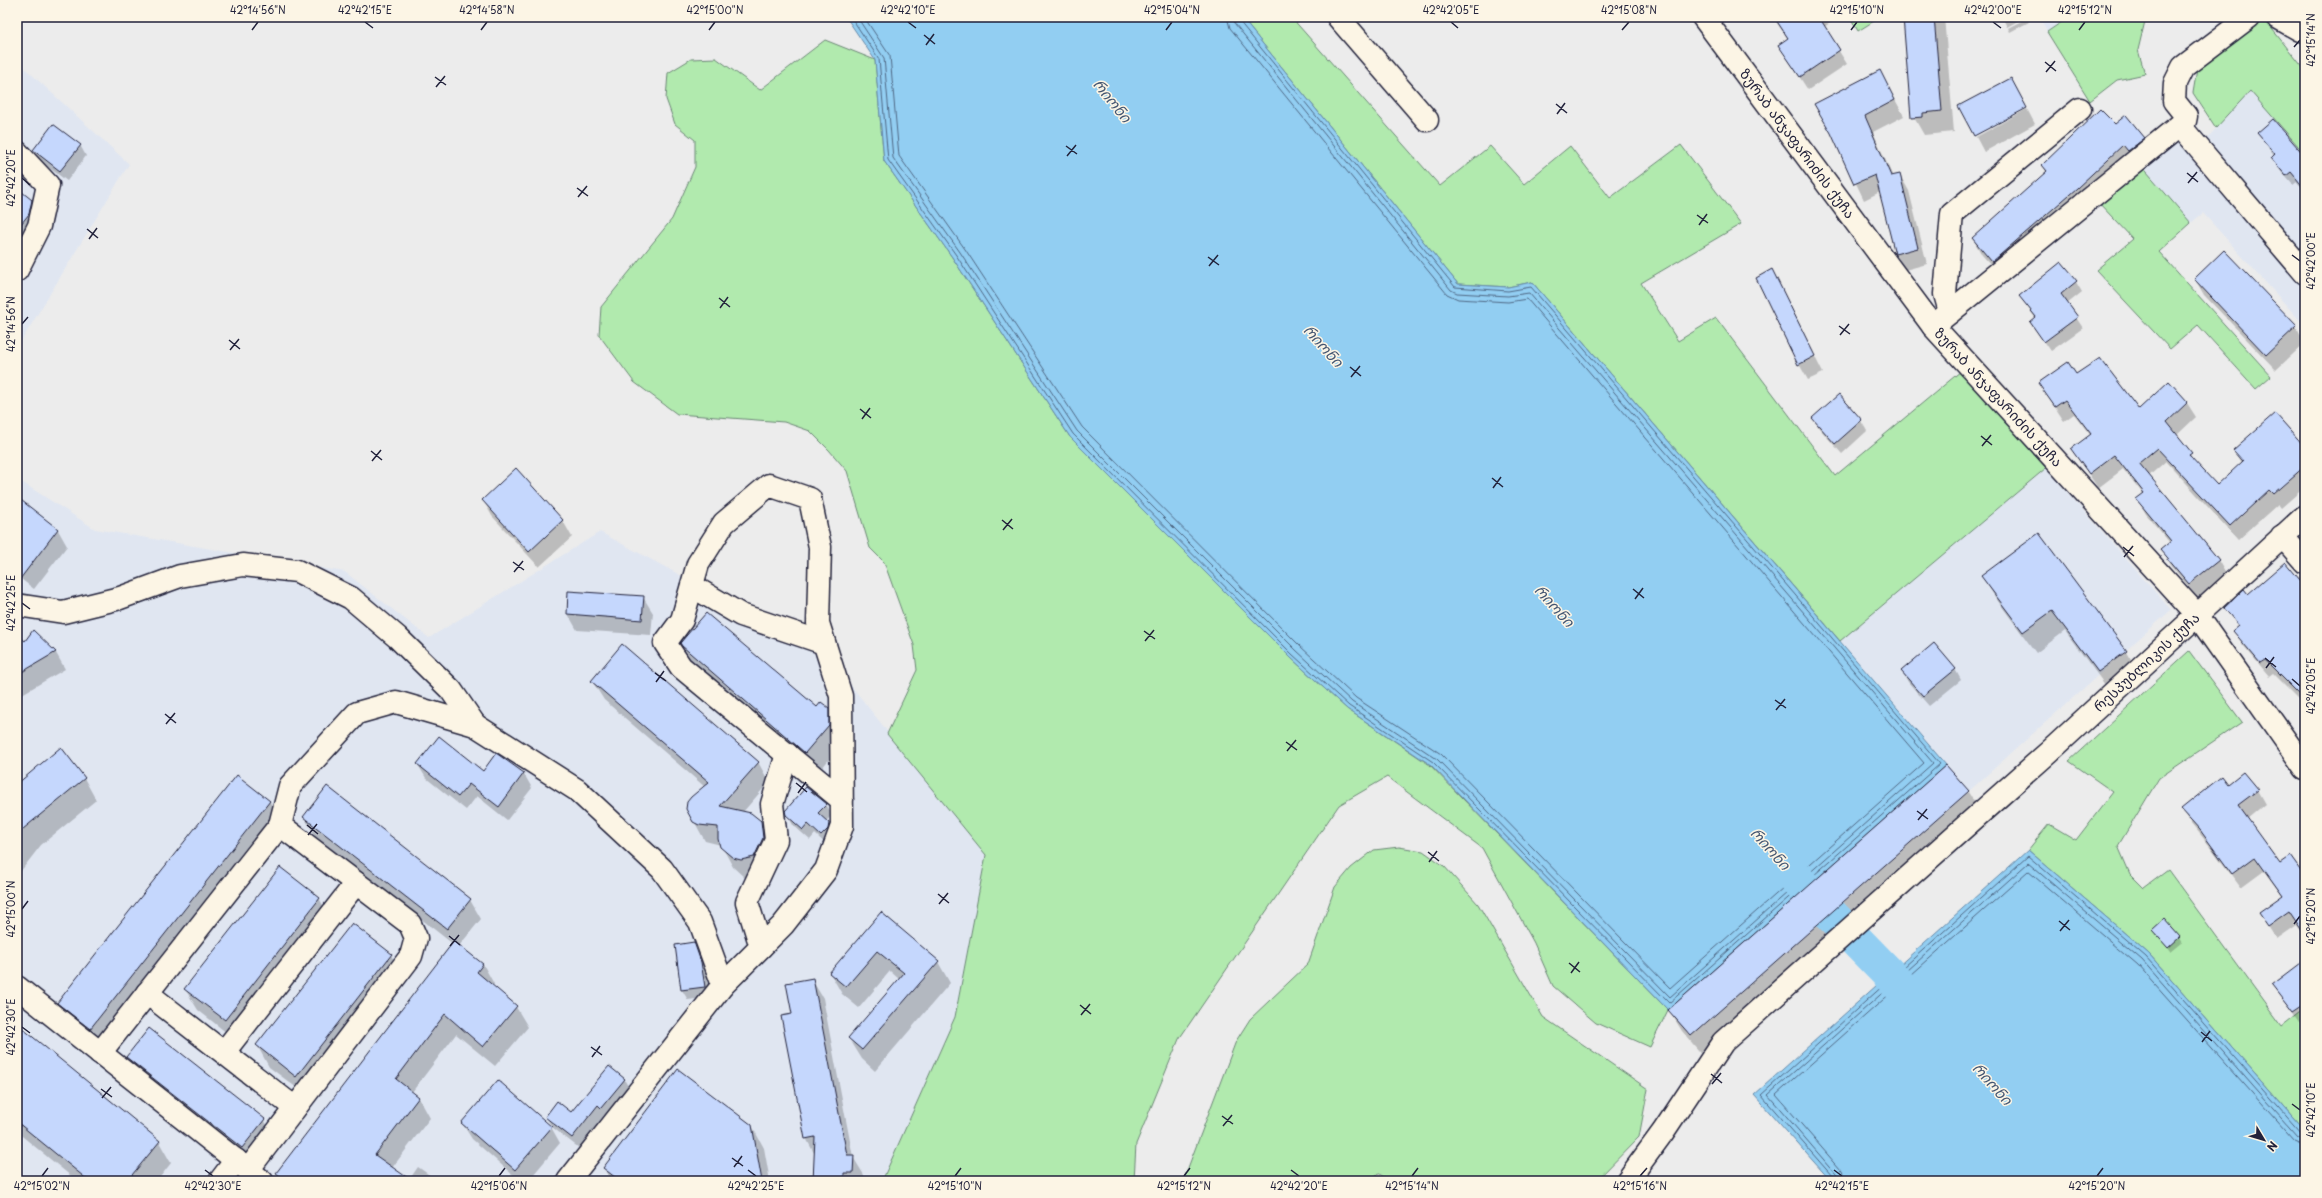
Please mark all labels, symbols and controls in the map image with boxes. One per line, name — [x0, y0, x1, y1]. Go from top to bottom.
text: 42°14'56"N — [230, 2, 286, 17]
text: 42°42'15"E — [338, 2, 392, 17]
text: 42°14'58"N — [459, 2, 515, 17]
text: 42°15'00"N — [687, 2, 744, 17]
text: 42°42'10"E — [881, 2, 935, 17]
text: 42°15'04"N — [1144, 2, 1200, 17]
text: 42°42'05"E — [1423, 2, 1479, 17]
text: 42°15'08"N — [1601, 2, 1657, 17]
text: 42°15'10"N — [1830, 2, 1884, 17]
text: 42°42'00"E — [1964, 2, 2022, 17]
text: 42°15'12"N — [2058, 2, 2112, 17]
text: 42°15'14"N — [2303, 13, 2318, 67]
street label: ზურაბ ანჯაფარიძის ქუჩა — [1735, 64, 1860, 223]
water label: რიონი — [1088, 73, 1139, 128]
text: 42°42'20"E — [3, 149, 18, 207]
text: 42°42'00"E — [2303, 232, 2318, 290]
text: 42°14'56"N — [3, 296, 18, 352]
water label: რიონი — [1299, 319, 1350, 372]
street label: ზურაბ ანჯაფარიძის ქუჩა — [1930, 323, 2068, 471]
text: 42°42'25"E — [3, 575, 18, 631]
water label: რიონი — [1530, 579, 1581, 632]
street label: რესპუბლიკის ქუჩა — [2088, 607, 2204, 716]
text: 42°42'05"E — [2303, 658, 2318, 714]
water label: რიონი — [1746, 822, 1797, 875]
text: 42°15'00"N — [3, 880, 18, 938]
text: 42°15'20"N — [2303, 887, 2318, 944]
text: 42°42'30"E — [3, 998, 18, 1056]
water label: რიონი — [1968, 1057, 2019, 1110]
text: 42°42'10"E — [2303, 1083, 2318, 1137]
north arrow — [2244, 1120, 2284, 1160]
text: N — [2263, 1138, 2282, 1155]
text: 42°15'02"N — [14, 1178, 70, 1193]
text: 42°42'30"E — [184, 1178, 242, 1193]
text: 42°15'06"N — [471, 1178, 528, 1193]
text: 42°42'25"E — [728, 1178, 784, 1193]
text: 42°15'10"N — [928, 1178, 982, 1193]
text: 42°15'12"N — [1157, 1178, 1211, 1193]
text: 42°42'20"E — [1270, 1178, 1328, 1193]
text: 42°15'14"N — [1385, 1178, 1439, 1193]
text: 42°15'16"N — [1613, 1178, 1667, 1193]
text: 42°42'15"E — [1815, 1178, 1869, 1193]
text: 42°15'20"N — [2069, 1178, 2126, 1193]

